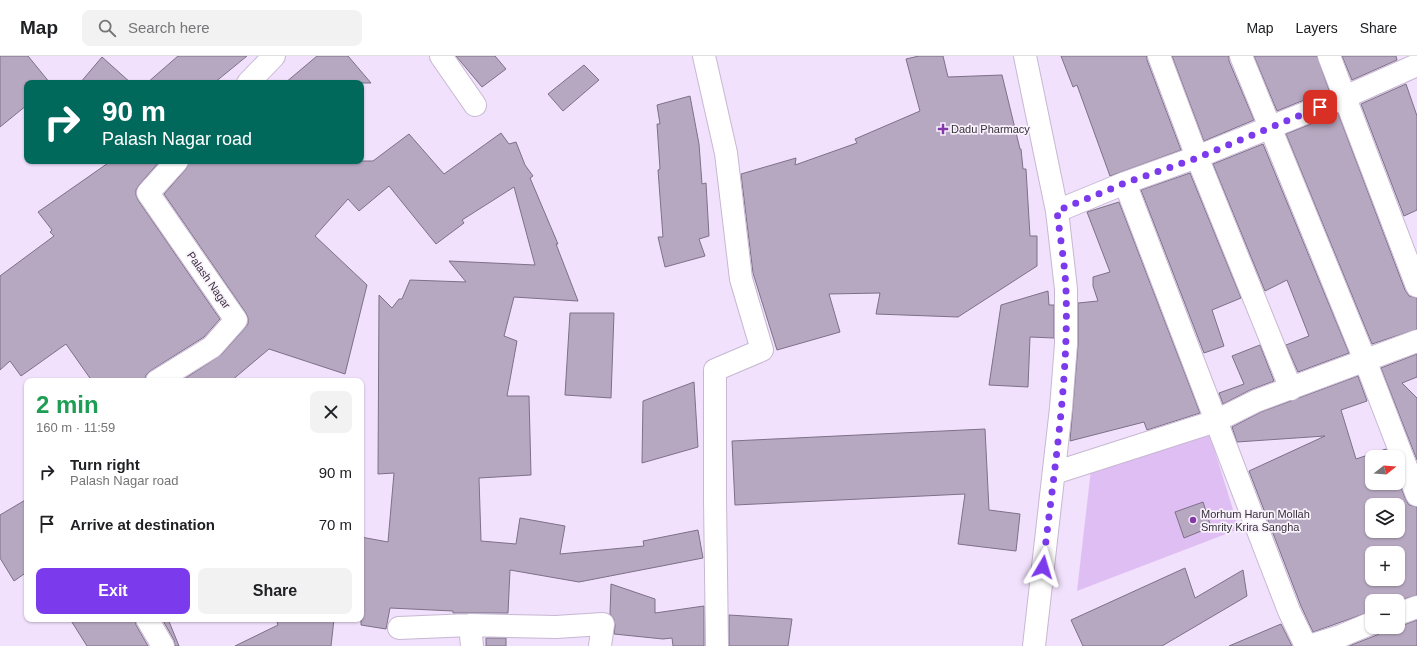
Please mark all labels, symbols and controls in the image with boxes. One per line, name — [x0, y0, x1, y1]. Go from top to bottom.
search box — [82, 10, 362, 46]
text: Map — [20, 17, 58, 38]
icon: search — [96, 17, 118, 39]
text: Search here — [128, 19, 210, 36]
text: Map — [1246, 20, 1274, 36]
text: Layers — [1296, 20, 1338, 36]
text: Share — [1360, 20, 1397, 36]
pin — [1303, 90, 1337, 124]
icon: right — [36, 96, 88, 148]
text: 90 m — [102, 96, 166, 127]
icon: arrive — [1309, 96, 1331, 118]
place label: Dadu Pharmacy — [951, 123, 1030, 135]
marker: Dadu Pharmacy — [938, 124, 948, 134]
text: Palash Nagar road — [102, 129, 252, 149]
street label: Palash Nagar — [185, 249, 233, 311]
text: 2 min — [36, 391, 99, 418]
button: close — [310, 391, 352, 433]
text: 160 m · 11:59 — [36, 420, 115, 435]
north arrow — [1365, 450, 1405, 490]
map controls — [1365, 450, 1405, 634]
text: Turn right — [70, 456, 140, 473]
icon: right — [36, 461, 58, 483]
text: 90 m — [319, 464, 352, 481]
text: Palash Nagar road — [70, 473, 178, 488]
button: layers — [1365, 498, 1405, 538]
place label: Morhum Harun Mollah Smrity Krira Sangha — [1201, 508, 1310, 533]
icon: arrive — [36, 513, 58, 535]
marker: Morhum Harun Mollah Smrity Krira Sangha — [1188, 515, 1198, 525]
text: Arrive at destination — [70, 516, 215, 533]
text: 70 m — [319, 516, 352, 533]
position arrow — [1022, 546, 1064, 588]
button: + — [1365, 546, 1405, 586]
button: Exit — [36, 568, 190, 614]
button: Share — [198, 568, 352, 614]
button: − — [1365, 594, 1405, 634]

